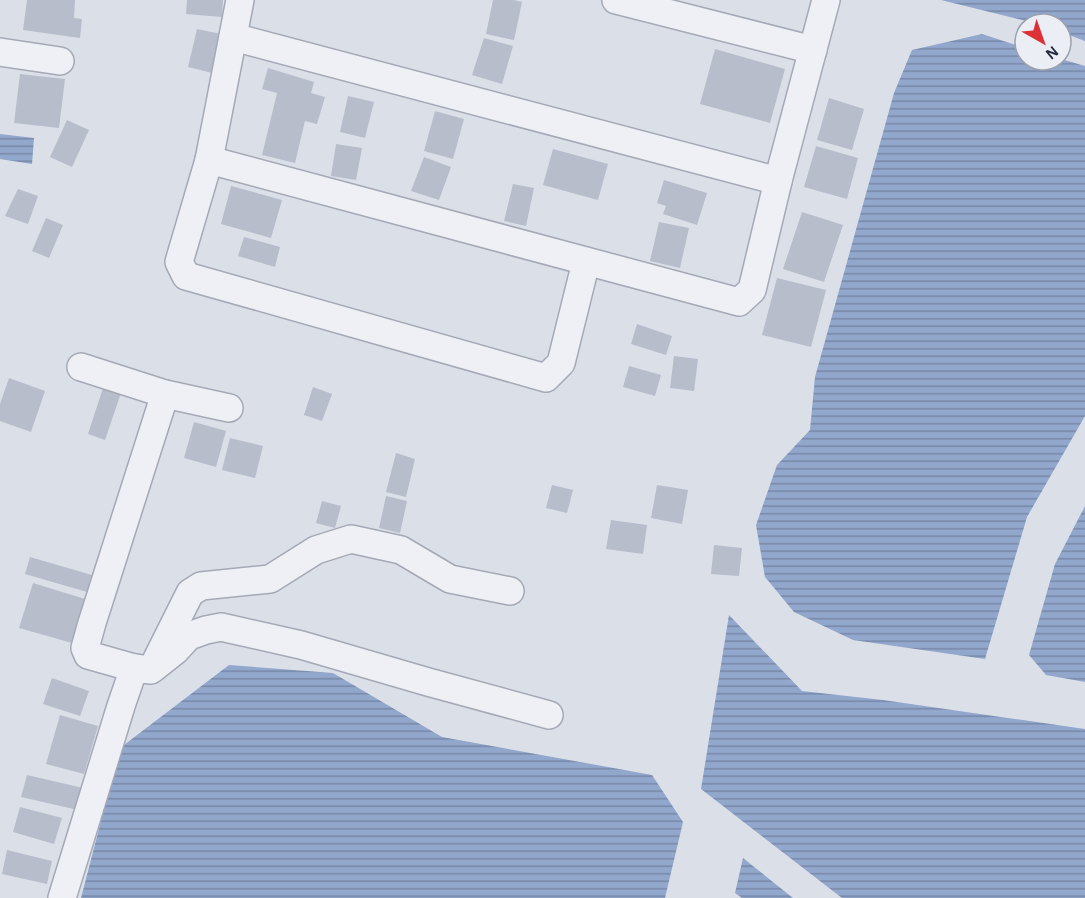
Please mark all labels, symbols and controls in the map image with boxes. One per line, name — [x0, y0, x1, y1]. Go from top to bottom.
north arrow — [1013, 12, 1073, 72]
text: N — [1043, 43, 1061, 62]

